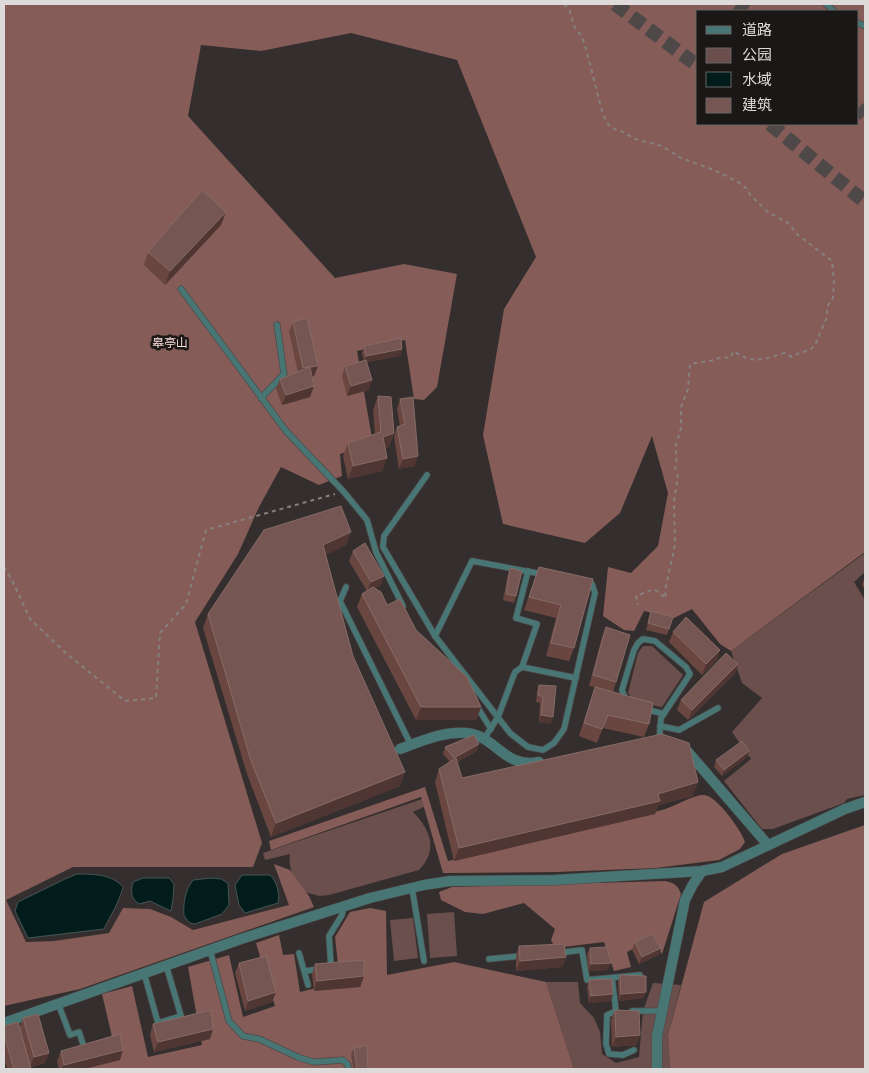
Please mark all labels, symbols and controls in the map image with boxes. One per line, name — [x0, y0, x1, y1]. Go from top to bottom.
legend — [696, 10, 859, 125]
text: 道路 — [742, 21, 772, 39]
text: 公园 — [742, 46, 772, 64]
text: 水域 — [742, 71, 772, 89]
text: 建筑 — [742, 96, 772, 114]
park label: 皋亭山 — [152, 336, 188, 350]

